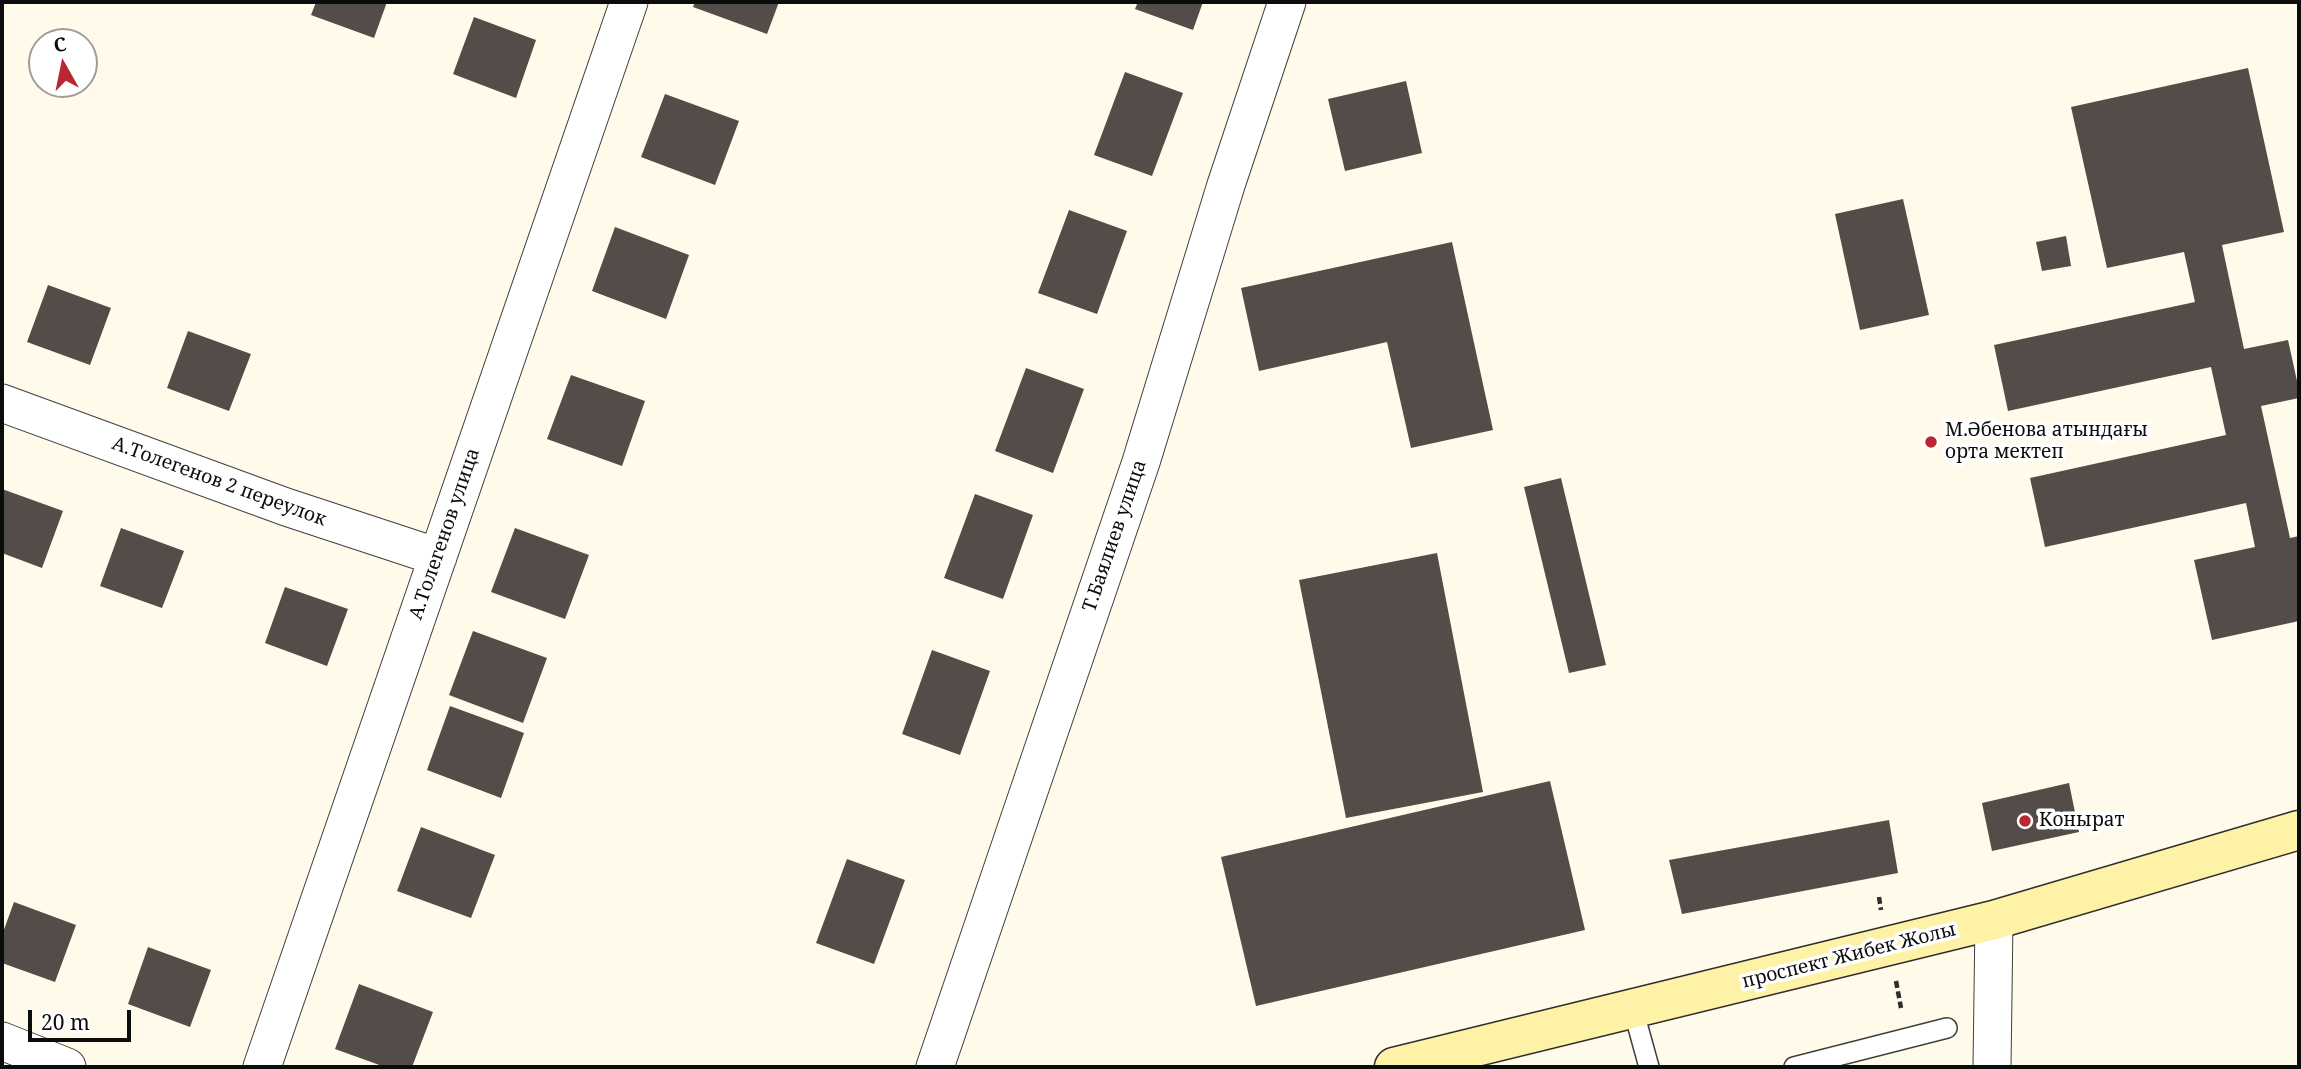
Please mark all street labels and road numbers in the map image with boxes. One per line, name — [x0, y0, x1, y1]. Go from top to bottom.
street label: А.Толегенов 2 переулок — [109, 433, 329, 531]
street label: А.Толегенов улица — [405, 445, 485, 623]
street label: Т.Баялиев улица — [1078, 457, 1152, 615]
street label: проспект Жибек Жолы — [1740, 918, 1958, 994]

